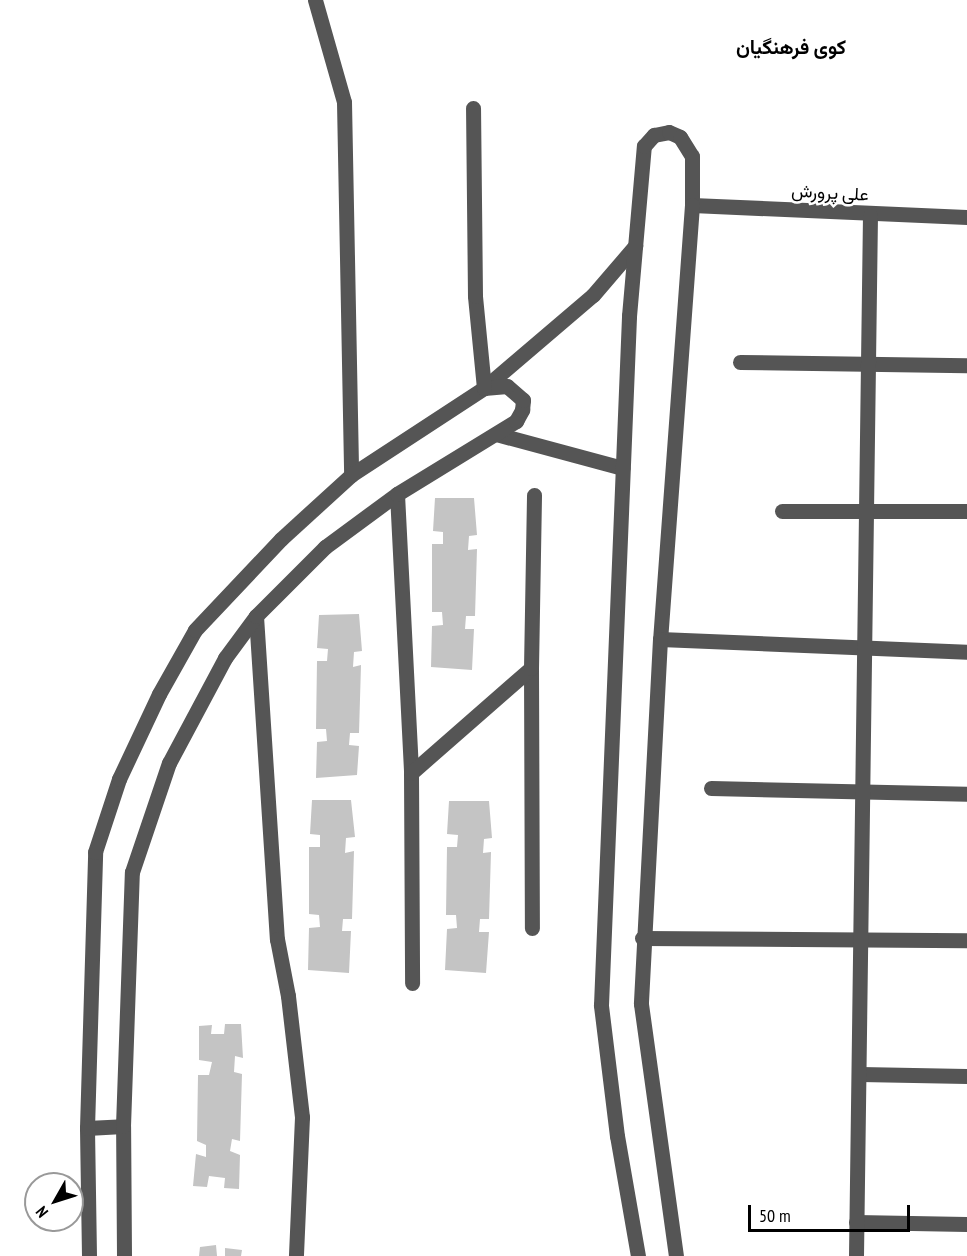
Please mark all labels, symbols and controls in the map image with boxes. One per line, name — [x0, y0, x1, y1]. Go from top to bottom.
district label: کوی فرهنگیان — [736, 35, 846, 59]
street label: علی پرورش — [791, 180, 869, 206]
north arrow — [24, 1172, 84, 1232]
scale bar — [751, 1193, 913, 1231]
text: N — [31, 1202, 52, 1222]
text: 50 m — [759, 1204, 791, 1227]

